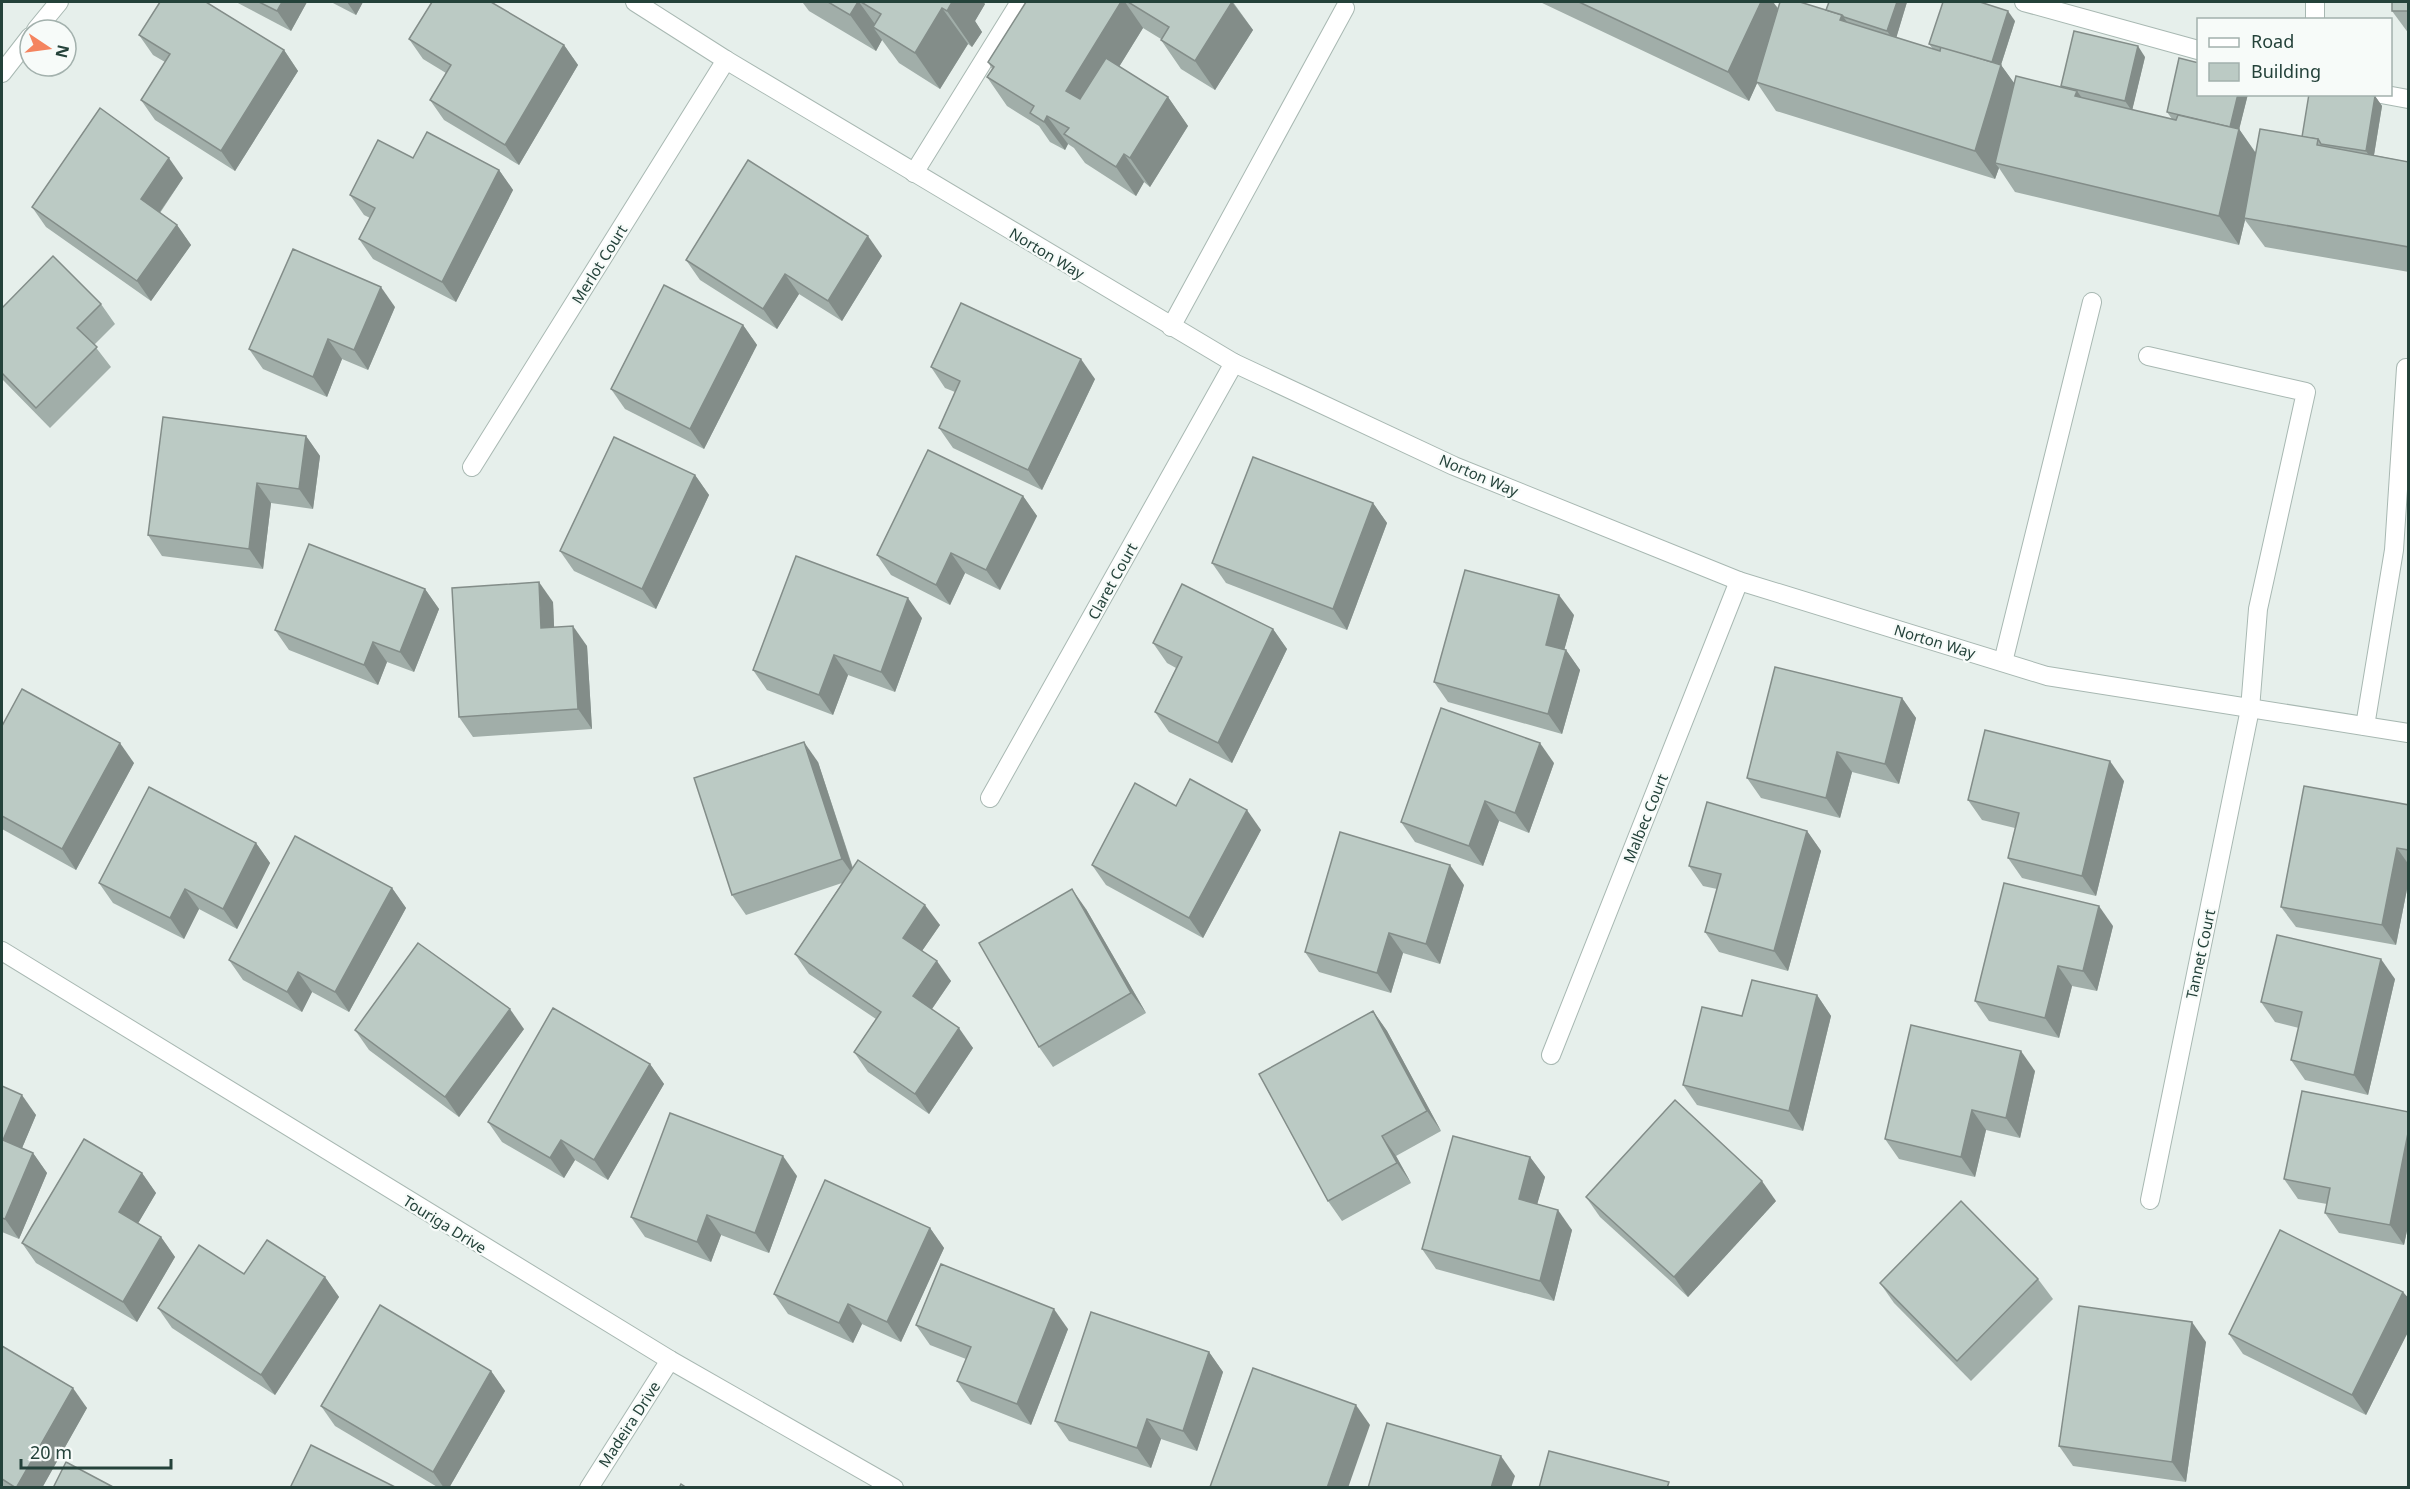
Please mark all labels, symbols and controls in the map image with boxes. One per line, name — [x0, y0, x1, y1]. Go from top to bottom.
north arrow — [18, 18, 78, 78]
legend — [2197, 18, 2392, 96]
text: Road — [2251, 29, 2294, 53]
text: N — [50, 43, 75, 60]
text: Building — [2251, 59, 2321, 83]
street label: Merlot Court — [567, 220, 632, 307]
street label: Norton Way — [1006, 223, 1088, 283]
street label: Norton Way — [1436, 449, 1522, 501]
street label: Claret Court — [1083, 539, 1142, 623]
street label: Norton Way — [1892, 619, 1978, 663]
street label: Malbec Court — [1618, 770, 1672, 865]
street label: Tannet Court — [2181, 907, 2219, 1001]
street label: Touriga Drive — [400, 1191, 490, 1257]
street label: Madeira Drive — [594, 1377, 664, 1471]
scale bar — [21, 1432, 171, 1470]
text: 20 m — [30, 1440, 72, 1464]

